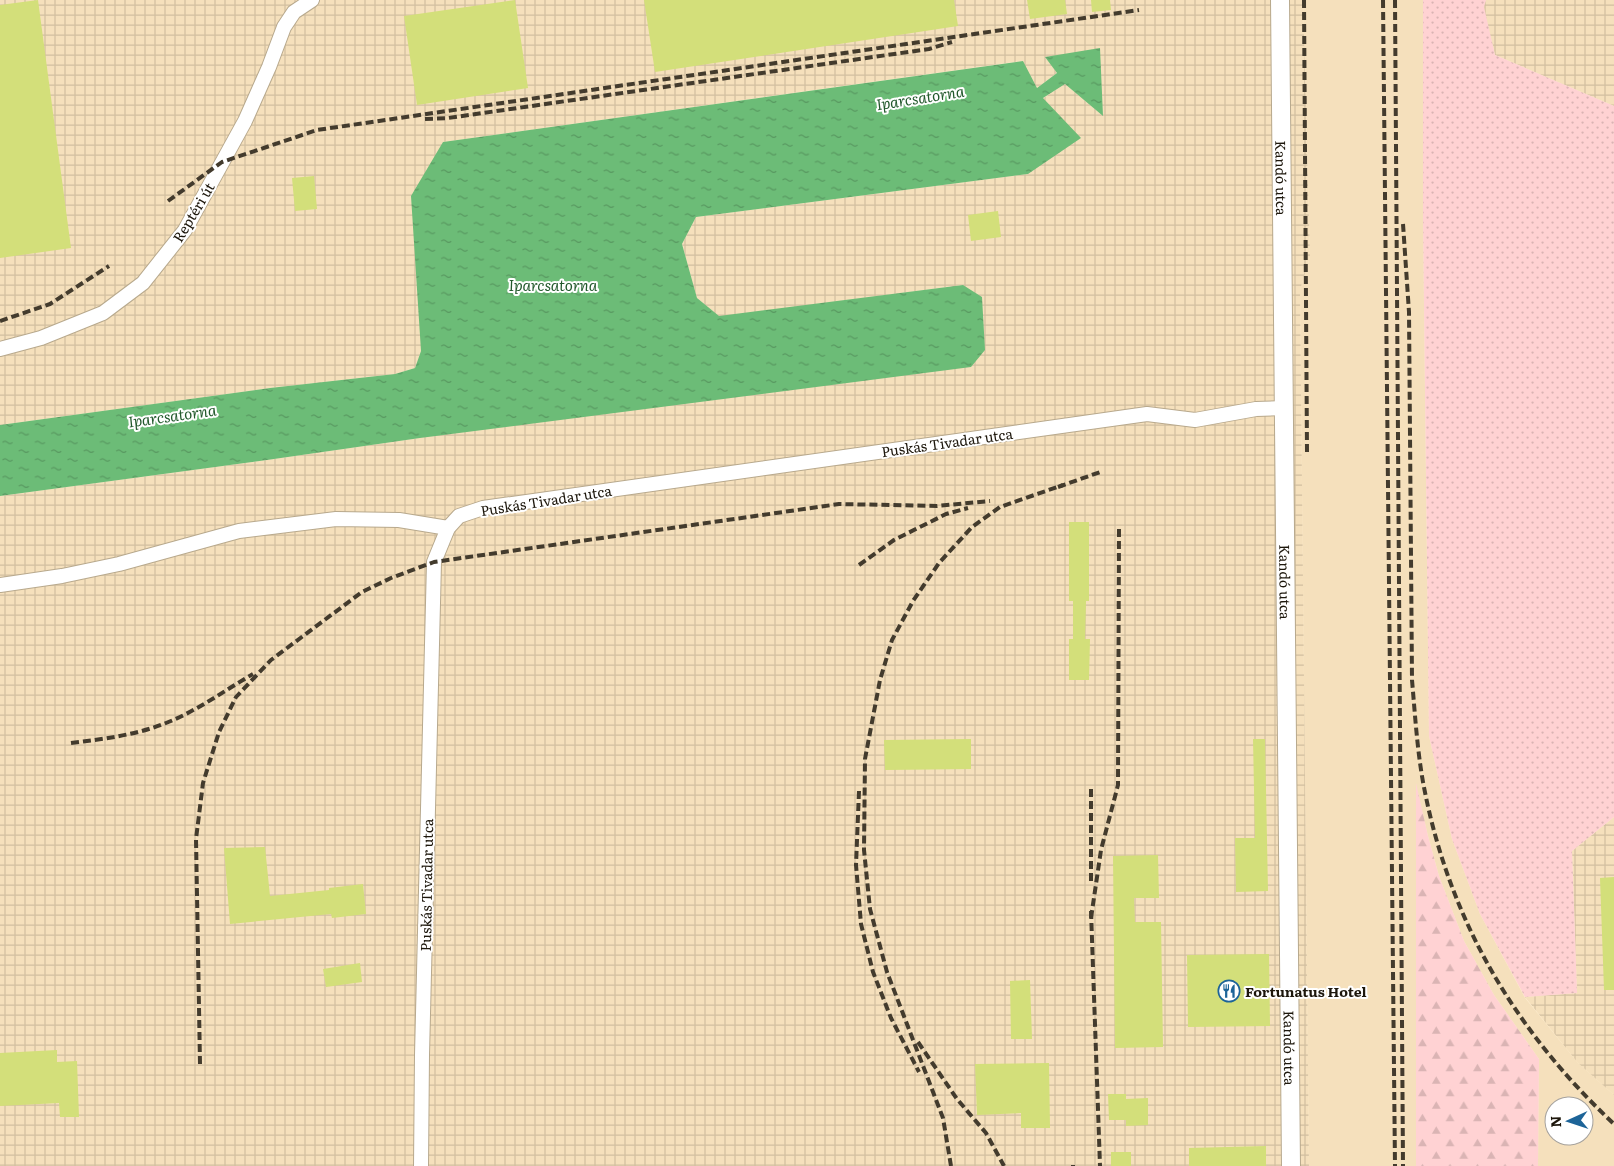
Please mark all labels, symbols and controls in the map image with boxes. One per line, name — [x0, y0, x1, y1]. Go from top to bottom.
water label: Iparcsatorna — [874, 79, 966, 115]
street label: Kandó utca — [1271, 140, 1292, 216]
street label: Reptéri út — [167, 178, 219, 246]
water label: Iparcsatorna — [509, 273, 598, 296]
water label: Iparcsatorna — [126, 397, 218, 433]
street label: Puskás Tivadar utca — [880, 423, 1015, 461]
street label: Puskás Tivadar utca — [479, 480, 614, 520]
street label: Kandó utca — [1275, 544, 1296, 620]
street label: Puskás Tivadar utca — [415, 818, 437, 951]
restaurant icon: Fortunatus Hotel — [1217, 979, 1241, 1003]
place label: Fortunatus Hotel — [1245, 981, 1367, 1001]
street label: Kandó utca — [1280, 1010, 1300, 1086]
north arrow — [1544, 1096, 1594, 1146]
text: N — [1545, 1115, 1565, 1128]

